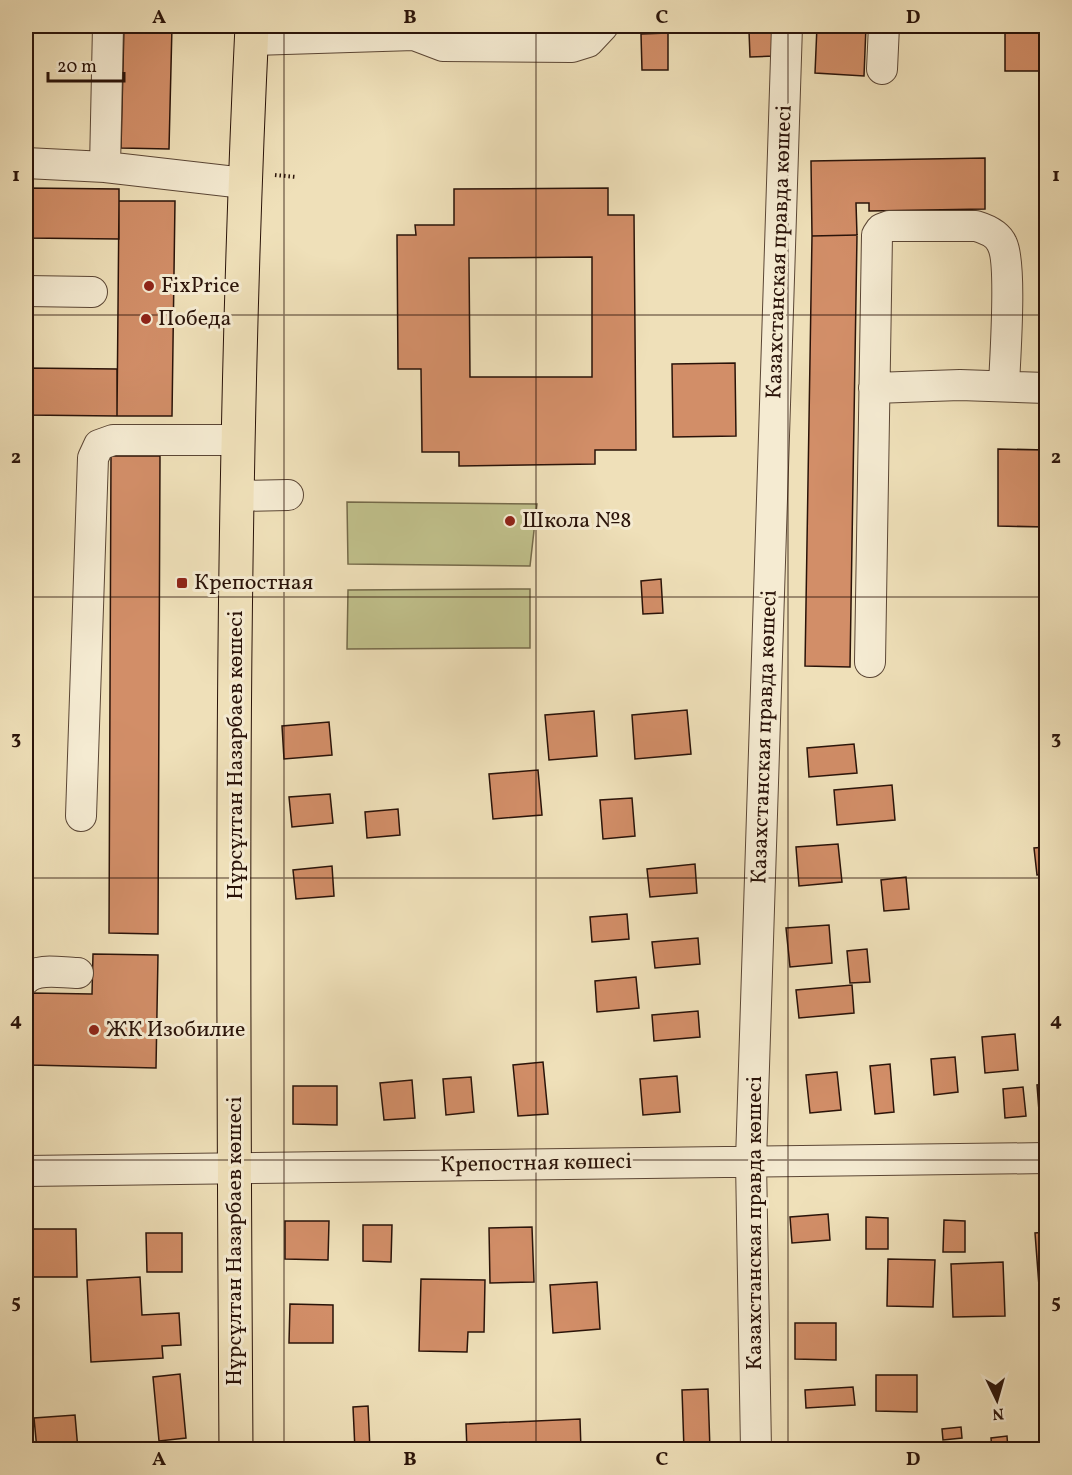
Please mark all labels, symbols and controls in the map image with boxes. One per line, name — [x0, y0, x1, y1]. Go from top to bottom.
text: A — [152, 4, 166, 32]
text: B — [403, 4, 417, 32]
text: C — [656, 4, 669, 32]
text: D — [906, 4, 920, 32]
scale bar — [48, 45, 124, 83]
text: 20 m — [57, 55, 97, 80]
street label: Казахстанская правда көшесі — [759, 104, 801, 400]
text: 1 — [12, 162, 20, 190]
text: 1 — [1052, 162, 1060, 190]
place label: FixPrice — [161, 271, 240, 302]
marker: FixPrice — [142, 279, 156, 293]
place label: Победа — [158, 304, 232, 335]
marker: Победа — [139, 312, 153, 326]
text: 2 — [11, 444, 21, 472]
text: 2 — [1051, 444, 1061, 472]
place label: Школа №8 — [522, 506, 632, 537]
marker: Школа №8 — [503, 514, 517, 528]
place label: Крепостная — [194, 568, 313, 599]
marker: Крепостная — [175, 576, 189, 590]
street label: Казахстанская правда көшесі — [744, 589, 786, 885]
street label: Нұрсұлтан Назарбаев көшесі — [221, 610, 252, 900]
text: 3 — [11, 725, 21, 753]
text: 3 — [1051, 725, 1061, 753]
text: 4 — [10, 1007, 22, 1035]
text: 4 — [1050, 1007, 1062, 1035]
place label: ЖК Изобилие — [106, 1015, 245, 1046]
marker: ЖК Изобилие — [87, 1023, 101, 1037]
street label: Казахстанская правда көшесі — [740, 1076, 771, 1370]
street label: Нұрсұлтан Назарбаев көшесі — [220, 1096, 251, 1386]
street label: Крепостная көшесі — [440, 1147, 632, 1181]
text: 5 — [11, 1289, 21, 1317]
text: 5 — [1051, 1289, 1061, 1317]
north arrow — [967, 1370, 1027, 1430]
text: N — [991, 1401, 1005, 1424]
text: A — [152, 1446, 166, 1474]
text: B — [403, 1446, 417, 1474]
text: C — [656, 1446, 669, 1474]
text: D — [906, 1446, 920, 1474]

